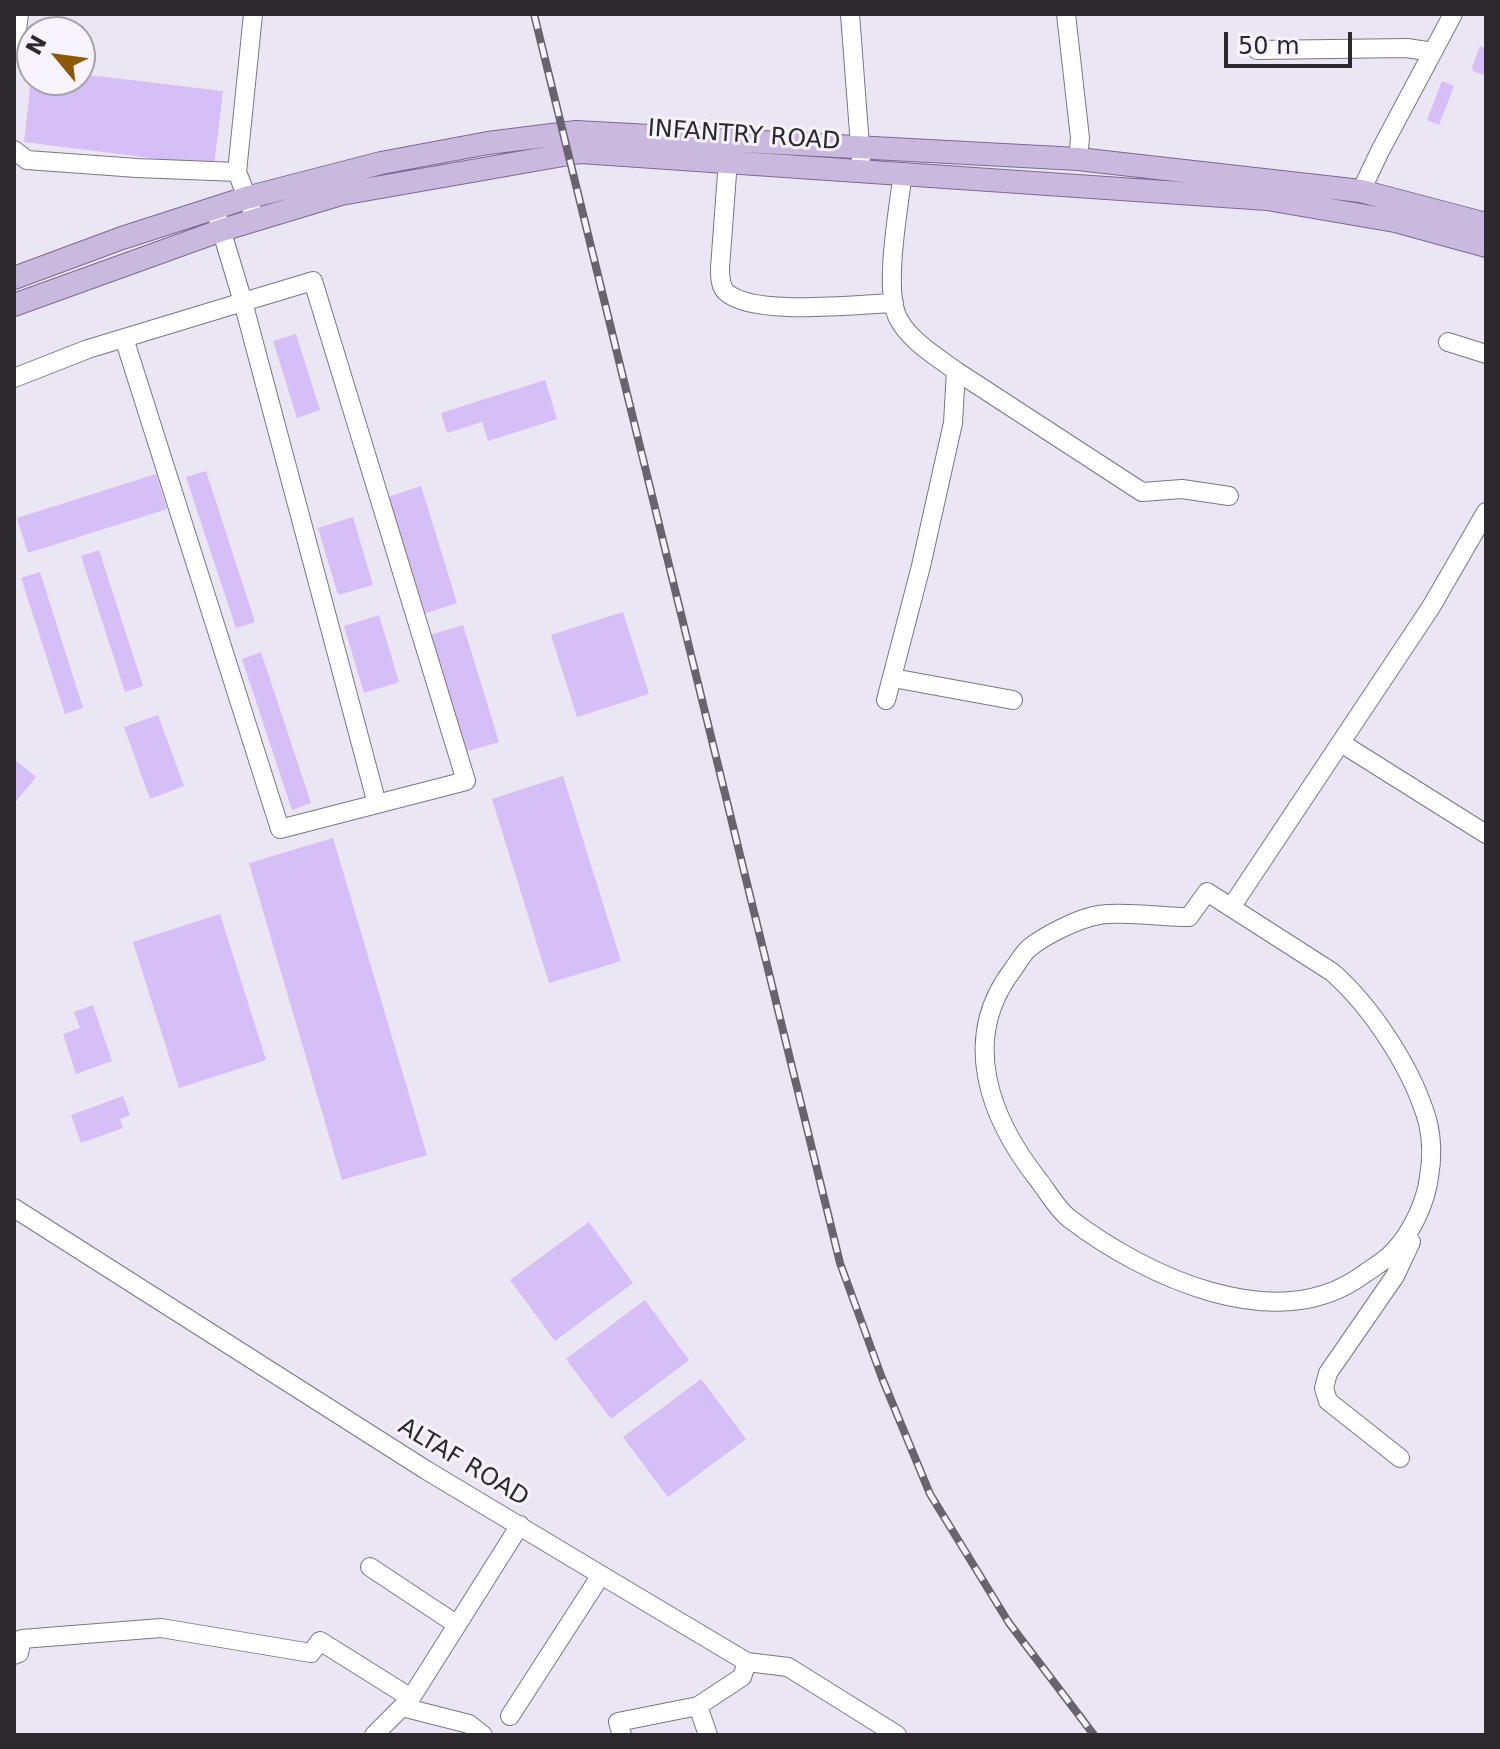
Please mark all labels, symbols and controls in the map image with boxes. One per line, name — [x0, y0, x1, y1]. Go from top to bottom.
north arrow — [16, 16, 96, 96]
scale bar — [1228, 16, 1356, 66]
text: N — [21, 31, 52, 59]
text: 50 m — [1238, 32, 1300, 60]
street label: INFANTRY ROAD — [647, 115, 841, 157]
street label: ALTAF ROAD — [393, 1413, 533, 1513]

